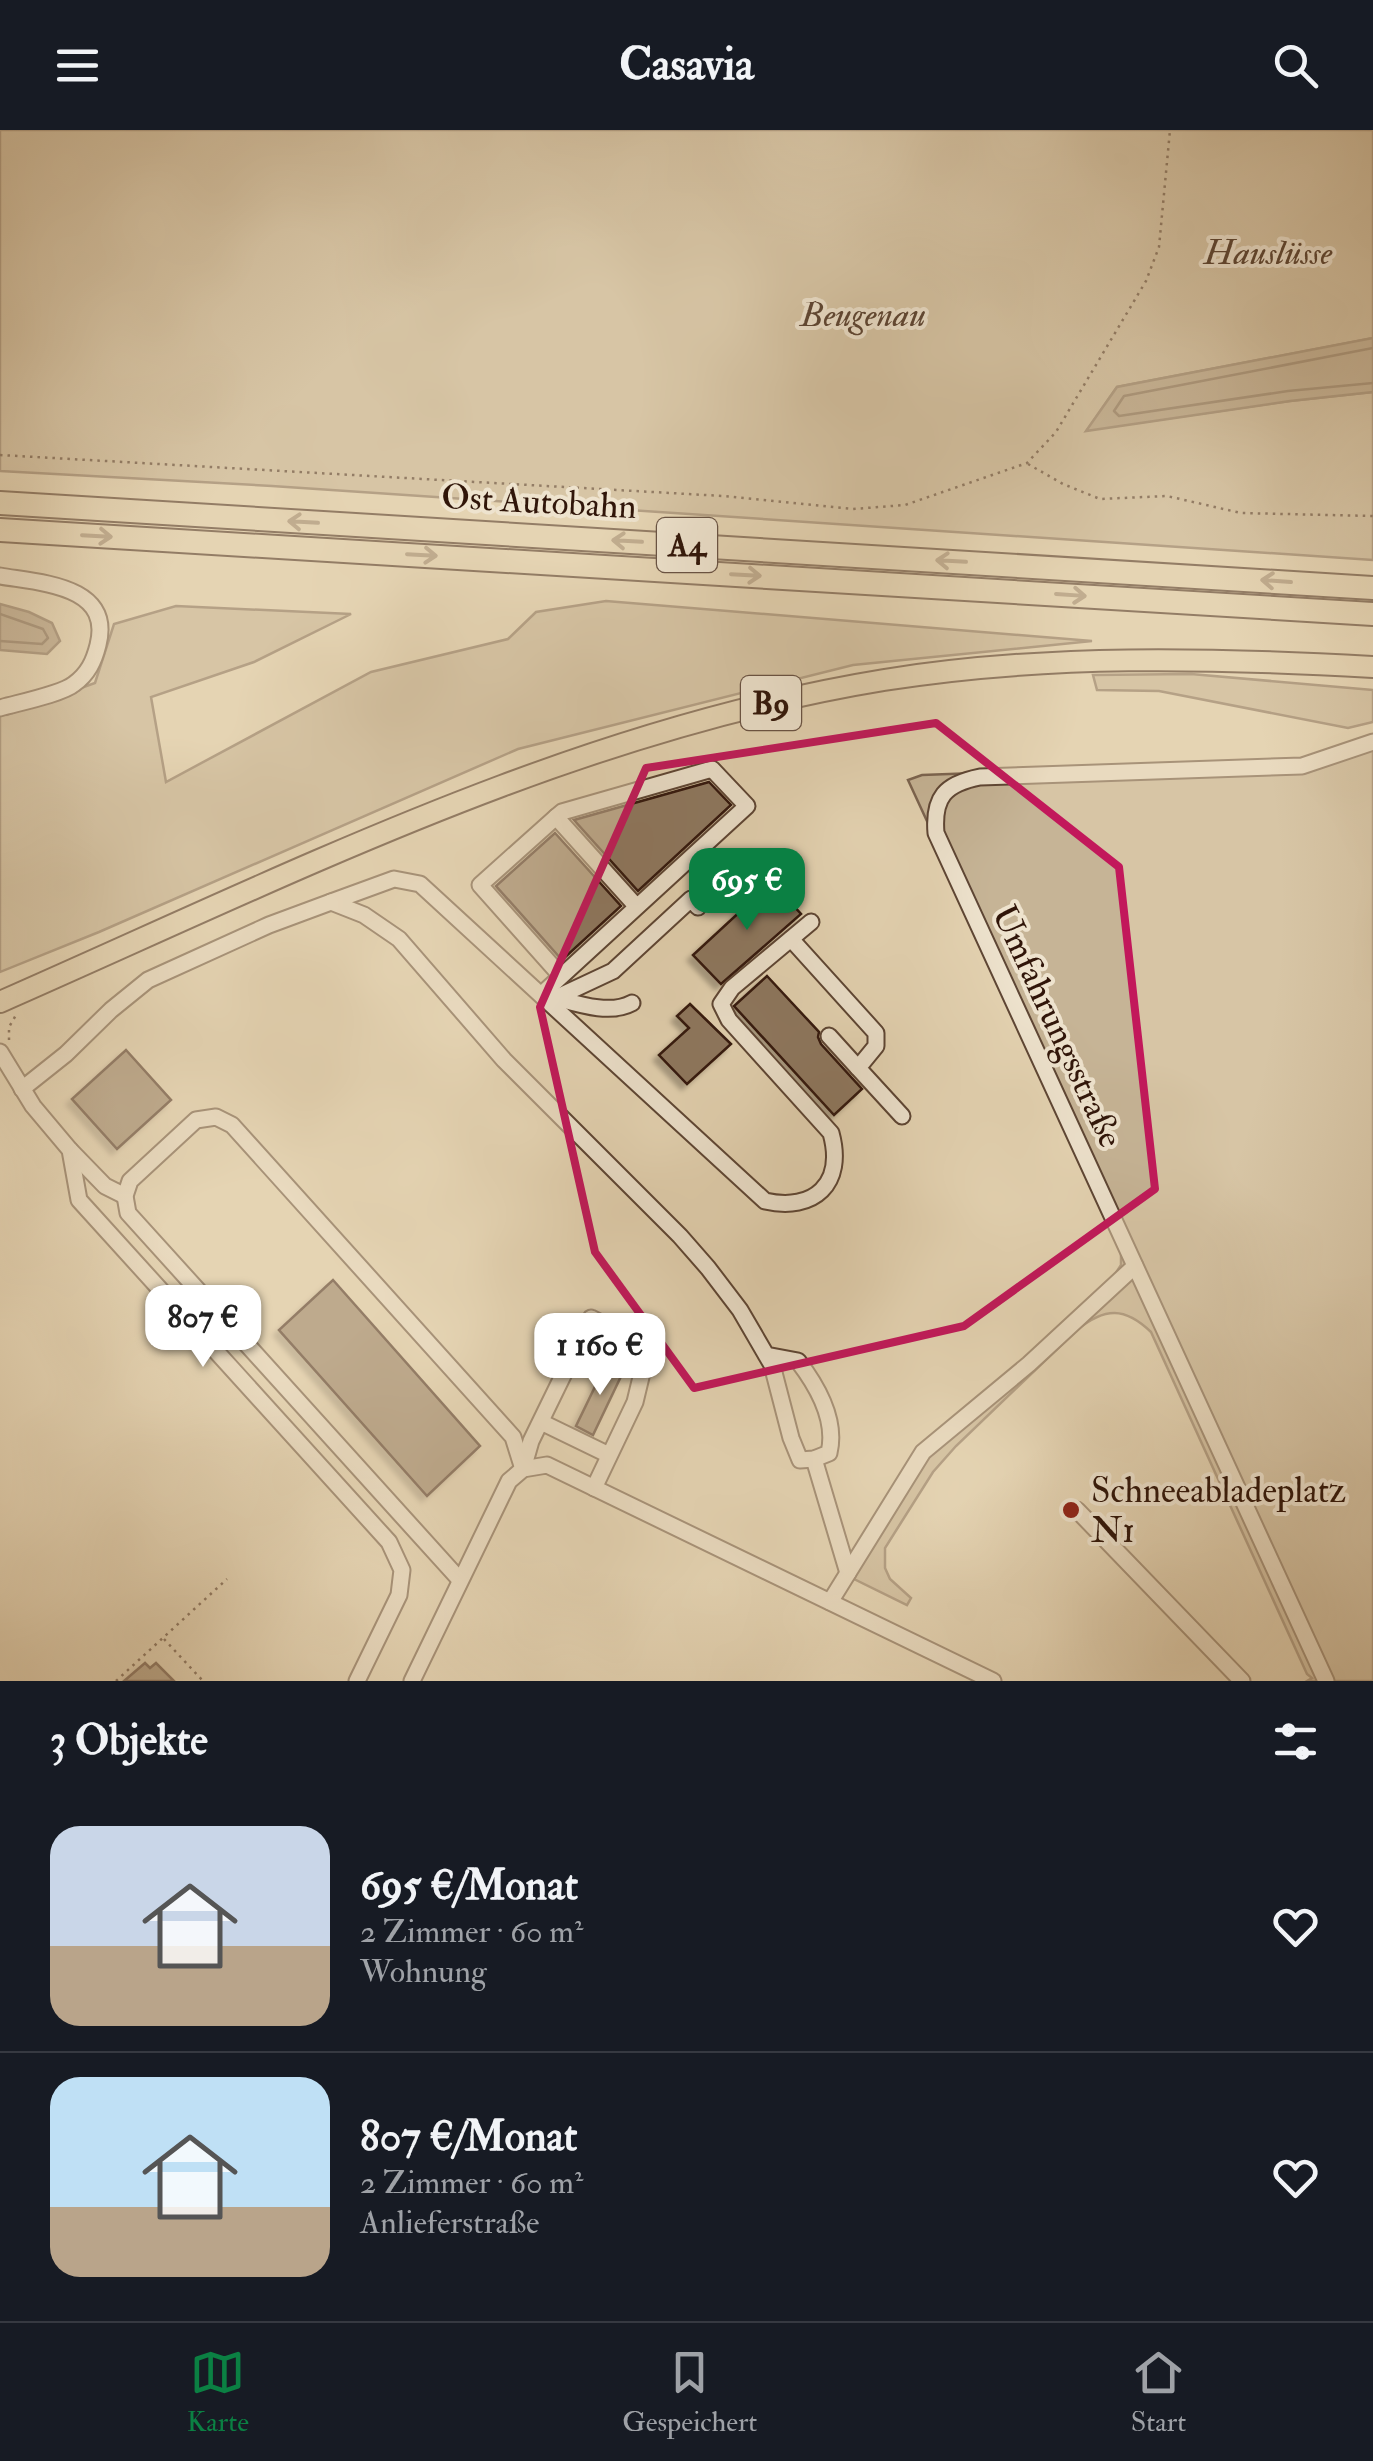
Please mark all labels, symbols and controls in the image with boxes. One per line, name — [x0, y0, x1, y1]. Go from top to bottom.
text: Casavia — [619, 37, 754, 93]
icon: menu — [50, 38, 105, 93]
icon: search — [1268, 38, 1323, 93]
park label: Hauslüsse — [1202, 231, 1332, 275]
park label: Beugenau — [798, 293, 926, 337]
street label: Ost Autobahn — [440, 475, 638, 529]
one-way arrow — [287, 512, 319, 531]
road number: A4 — [657, 518, 717, 572]
one-way arrow — [81, 526, 113, 545]
one-way arrow — [611, 531, 643, 550]
one-way arrow — [405, 546, 437, 565]
one-way arrow — [936, 551, 968, 570]
one-way arrow — [730, 566, 762, 585]
one-way arrow — [1260, 571, 1292, 590]
one-way arrow — [1054, 586, 1086, 605]
road number: B9 — [741, 676, 801, 730]
pin: 695 € — [677, 848, 817, 933]
text: 695 € — [711, 860, 783, 900]
street label: Umfahrungsstraße — [982, 898, 1132, 1155]
pin: 807 € — [133, 1285, 273, 1370]
text: 807 € — [167, 1297, 239, 1337]
pin: 1 160 € — [508, 1313, 692, 1398]
text: 1 160 € — [556, 1325, 644, 1365]
place label: Schneeabladeplatz N1 — [1091, 1469, 1346, 1553]
marker: Schneeabladeplatz N1 — [1060, 1499, 1082, 1521]
icon: filters — [1268, 1714, 1323, 1769]
text: 3 Objekte — [50, 1715, 208, 1767]
text: 695 €/Monat — [360, 1860, 578, 1912]
icon: home — [130, 1866, 250, 1986]
icon: heart — [1268, 1899, 1323, 1954]
text: 2 Zimmer · 60 m² — [360, 1912, 583, 1952]
text: Wohnung — [360, 1952, 487, 1992]
text: 807 €/Monat — [360, 2111, 577, 2163]
icon: home — [130, 2117, 250, 2237]
icon: heart — [1268, 2150, 1323, 2205]
text: 2 Zimmer · 60 m² — [360, 2163, 583, 2203]
text: Anlieferstraße — [360, 2203, 539, 2243]
tab: Karte — [187, 2345, 249, 2440]
tab: Gespeichert — [622, 2345, 757, 2440]
tab: Start — [1131, 2345, 1186, 2440]

